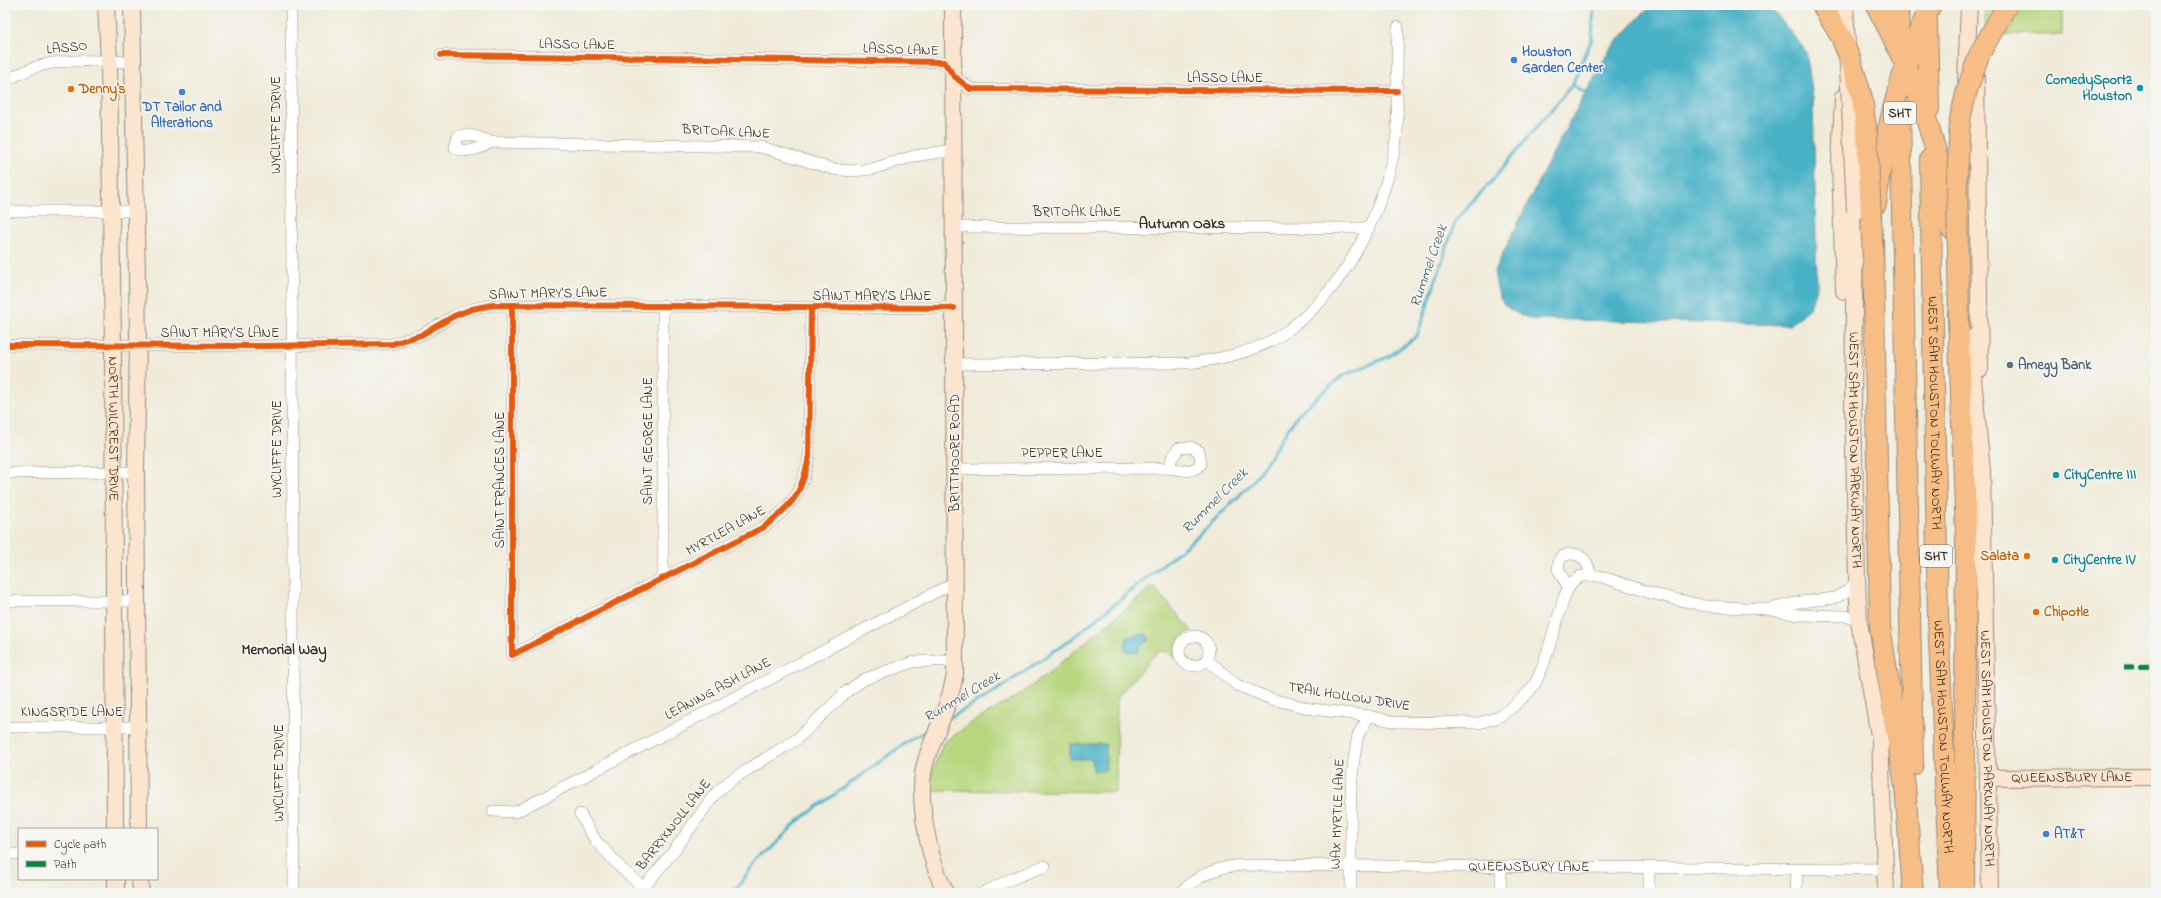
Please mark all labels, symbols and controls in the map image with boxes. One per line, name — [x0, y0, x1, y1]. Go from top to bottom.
street label: LASSO LANE — [539, 34, 615, 56]
street label: LASSO — [46, 35, 88, 61]
street label: LASSO LANE — [863, 38, 939, 62]
place label: Houston Garden Center — [1522, 42, 1604, 79]
marker: Houston Garden Center — [1509, 55, 1519, 65]
street label: LASSO LANE — [1187, 68, 1263, 89]
place label: ComedySportz Houston — [2045, 70, 2133, 107]
street label: WYCLIFFE DRIVE — [266, 76, 287, 174]
place label: Denny's — [78, 79, 126, 102]
marker: ComedySportz Houston — [2135, 83, 2145, 93]
marker: Denny's — [66, 84, 76, 94]
marker: DT Tailor and Alterations — [177, 87, 187, 97]
place label: DT Tailor and Alterations — [141, 97, 222, 134]
road number: SHT — [1884, 102, 1916, 124]
street label: BRITOAK LANE — [680, 119, 771, 145]
street label: BRITOAK LANE — [1032, 202, 1121, 223]
district label: Autumn Oaks — [1139, 213, 1226, 235]
water label: Rummel Creek — [1405, 220, 1454, 310]
street label: SAINT MARY'S LANE — [488, 282, 608, 306]
street label: SAINT MARY'S LANE — [813, 286, 931, 307]
street label: WEST SAM HOUSTON TOLLWAY NORTH — [1922, 296, 1947, 530]
street label: SAINT MARY'S LANE — [161, 323, 279, 344]
street label: WEST SAM HOUSTON PARKWAY NORTH — [1842, 332, 1867, 568]
place label: Amegy Bank — [2018, 355, 2092, 378]
street label: NORTH WILCREST DRIVE — [103, 357, 124, 501]
marker: Amegy Bank — [2005, 360, 2015, 370]
street label: SAINT GEORGE LANE — [638, 377, 659, 505]
street label: BRITTMOORE ROAD — [945, 394, 966, 513]
street label: WYCLIFFE DRIVE — [267, 400, 288, 498]
street label: SAINT FRANCES LANE — [490, 411, 511, 549]
street label: PEPPER LANE — [1021, 443, 1103, 464]
water label: Rummel Creek — [1177, 462, 1254, 539]
place label: CityCentre III — [2064, 465, 2136, 488]
marker: CityCentre III — [2051, 470, 2061, 480]
street label: MYRTLEA LANE — [682, 500, 770, 562]
road number: SHT — [1920, 545, 1952, 567]
place label: Salata — [1980, 546, 2019, 567]
place label: CityCentre IV — [2063, 550, 2136, 573]
marker: Salata — [2022, 551, 2032, 561]
marker: CityCentre IV — [2050, 555, 2060, 565]
place label: Chipotle — [2044, 602, 2090, 623]
marker: Chipotle — [2031, 607, 2041, 617]
street label: WEST SAM HOUSTON TOLLWAY NORTH — [1928, 620, 1959, 854]
street label: WEST SAM HOUSTON PARKWAY NORTH — [1975, 630, 2000, 867]
district label: Memorial Way — [241, 639, 327, 663]
street label: LEANING ASH LANE — [661, 652, 775, 726]
water label: Rummel Creek — [919, 665, 1006, 729]
street label: TRAIL HOLLOW DRIVE — [1287, 677, 1411, 717]
street label: KINGSRIDE LANE — [21, 702, 123, 723]
street label: WYCLIFFE DRIVE — [269, 724, 290, 822]
street label: WAX MYRTLE LANE — [1326, 758, 1350, 870]
street label: QUEENSBURY LANE — [2011, 767, 2133, 788]
street label: BARRYKNOLL LANE — [631, 775, 716, 876]
place label: AT&T — [2054, 824, 2085, 845]
legend — [18, 828, 158, 880]
marker: AT&T — [2041, 829, 2051, 839]
text: Cycle path — [54, 836, 106, 855]
text: Path — [54, 856, 77, 874]
street label: QUEENSBURY LANE — [1468, 856, 1590, 878]

